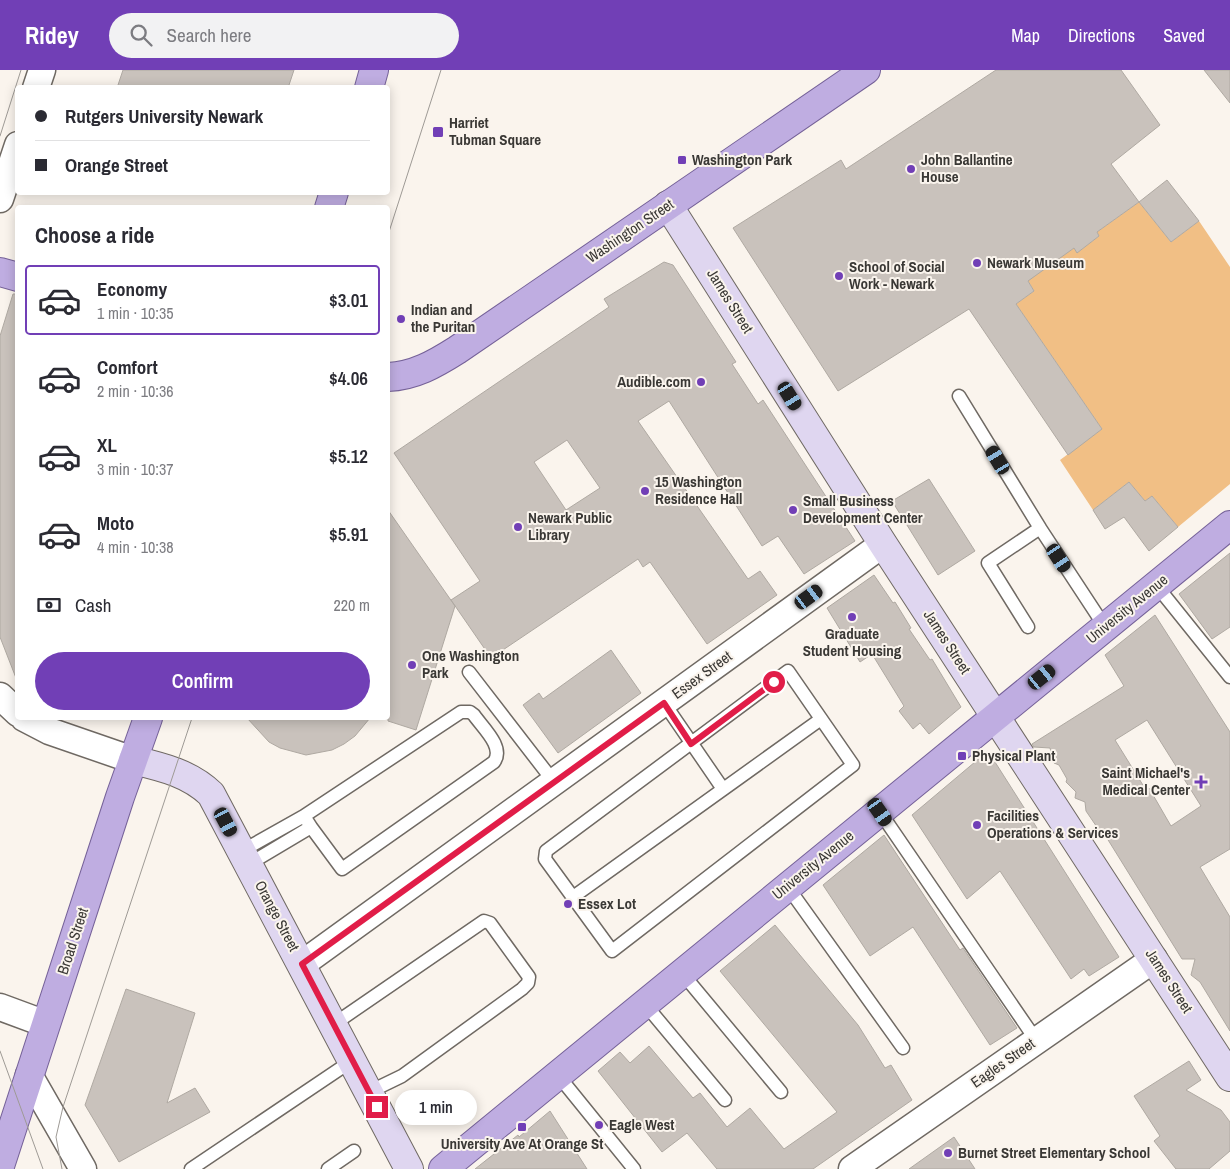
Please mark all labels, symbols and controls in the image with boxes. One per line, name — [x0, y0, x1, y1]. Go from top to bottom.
search box — [109, 13, 459, 58]
text: Ridey — [25, 19, 79, 51]
icon: search — [127, 21, 155, 49]
text: Search here — [167, 22, 251, 48]
text: Map — [1011, 23, 1040, 48]
text: Directions — [1068, 23, 1135, 48]
text: Saved — [1163, 23, 1205, 48]
text: Rutgers University Newark — [65, 103, 263, 129]
place label: Harriet Tubman Square — [449, 112, 541, 150]
marker: Harriet Tubman Square — [431, 125, 445, 139]
place label: Washington Park — [692, 149, 792, 170]
place label: John Ballantine House — [921, 149, 1013, 187]
text: Orange Street — [65, 152, 168, 178]
marker: Washington Park — [676, 154, 688, 166]
marker: John Ballantine House — [905, 163, 917, 175]
street label: Washington Street — [582, 193, 678, 268]
text: Choose a ride — [35, 220, 154, 250]
place label: Newark Museum — [987, 252, 1084, 273]
place label: School of Social Work - Newark — [849, 256, 945, 294]
marker: Newark Museum — [971, 257, 983, 269]
street label: James Street — [702, 264, 759, 338]
marker: School of Social Work - Newark — [833, 270, 845, 282]
text: Economy — [97, 276, 167, 302]
icon: car — [37, 278, 82, 323]
text: $3.01 — [329, 287, 368, 313]
place label: Indian and the Puritan — [411, 299, 475, 337]
text: 1 min · 10:35 — [97, 302, 174, 324]
marker: Indian and the Puritan — [395, 313, 407, 325]
text: Comfort — [97, 354, 158, 380]
icon: car — [37, 356, 82, 401]
text: $4.06 — [329, 365, 368, 391]
place label: Audible.com — [617, 371, 691, 392]
marker: Audible.com — [695, 376, 707, 388]
car — [775, 379, 804, 413]
text: 2 min · 10:36 — [97, 380, 174, 402]
text: XL — [97, 432, 117, 458]
icon: car — [37, 434, 82, 479]
text: $5.12 — [329, 443, 368, 469]
car — [983, 443, 1012, 477]
text: 3 min · 10:37 — [97, 458, 174, 480]
place label: 15 Washington Residence Hall — [655, 471, 743, 509]
marker: 15 Washington Residence Hall — [639, 485, 651, 497]
place label: Small Business Development Center — [803, 490, 923, 528]
marker: Small Business Development Center — [787, 504, 799, 516]
place label: Newark Public Library — [528, 507, 612, 545]
text: Moto — [97, 510, 134, 536]
icon: car — [37, 512, 82, 557]
text: $5.91 — [329, 521, 368, 547]
marker: Newark Public Library — [512, 521, 524, 533]
text: 4 min · 10:38 — [97, 536, 174, 558]
car — [1044, 541, 1073, 575]
street label: University Avenue — [1081, 569, 1172, 648]
car — [792, 582, 825, 612]
icon: cash — [35, 591, 63, 619]
text: Cash — [75, 592, 111, 618]
text: 220 m — [334, 594, 370, 616]
street label: James Street — [919, 606, 976, 678]
marker: Graduate Student Housing — [846, 611, 858, 623]
place label: Graduate Student Housing — [803, 623, 902, 661]
place label: One Washington Park — [422, 645, 519, 683]
street label: Essex Street — [667, 645, 737, 704]
button: Confirm — [35, 652, 370, 710]
marker: One Washington Park — [406, 659, 418, 671]
car — [1025, 662, 1058, 692]
route start — [763, 671, 785, 693]
place label: Physical Plant — [972, 745, 1055, 766]
marker: Physical Plant — [956, 750, 968, 762]
place label: Saint Michael's Medical Center — [1102, 762, 1190, 800]
marker: Saint Michael's Medical Center — [1194, 775, 1208, 789]
car — [865, 795, 894, 829]
car — [212, 805, 239, 839]
place label: Facilities Operations & Services — [987, 805, 1118, 843]
marker: Facilities Operations & Services — [971, 819, 983, 831]
street label: University Avenue — [767, 825, 858, 904]
street label: Orange Street — [250, 877, 305, 955]
place label: Essex Lot — [578, 893, 636, 914]
marker: Essex Lot — [562, 898, 574, 910]
street label: Broad Street — [52, 904, 93, 977]
street label: James Street — [1141, 945, 1198, 1017]
street label: Eagles Street — [966, 1032, 1039, 1092]
callout: 1 min — [394, 1090, 477, 1124]
route end — [366, 1096, 388, 1118]
text: 1 min — [419, 1096, 453, 1118]
place label: Eagle West — [609, 1114, 674, 1135]
marker: Eagle West — [593, 1119, 605, 1131]
marker: University Ave At Orange St — [516, 1121, 528, 1133]
place label: University Ave At Orange St — [441, 1133, 603, 1154]
place label: Burnet Street Elementary School — [958, 1142, 1150, 1163]
marker: Burnet Street Elementary School — [942, 1147, 954, 1159]

